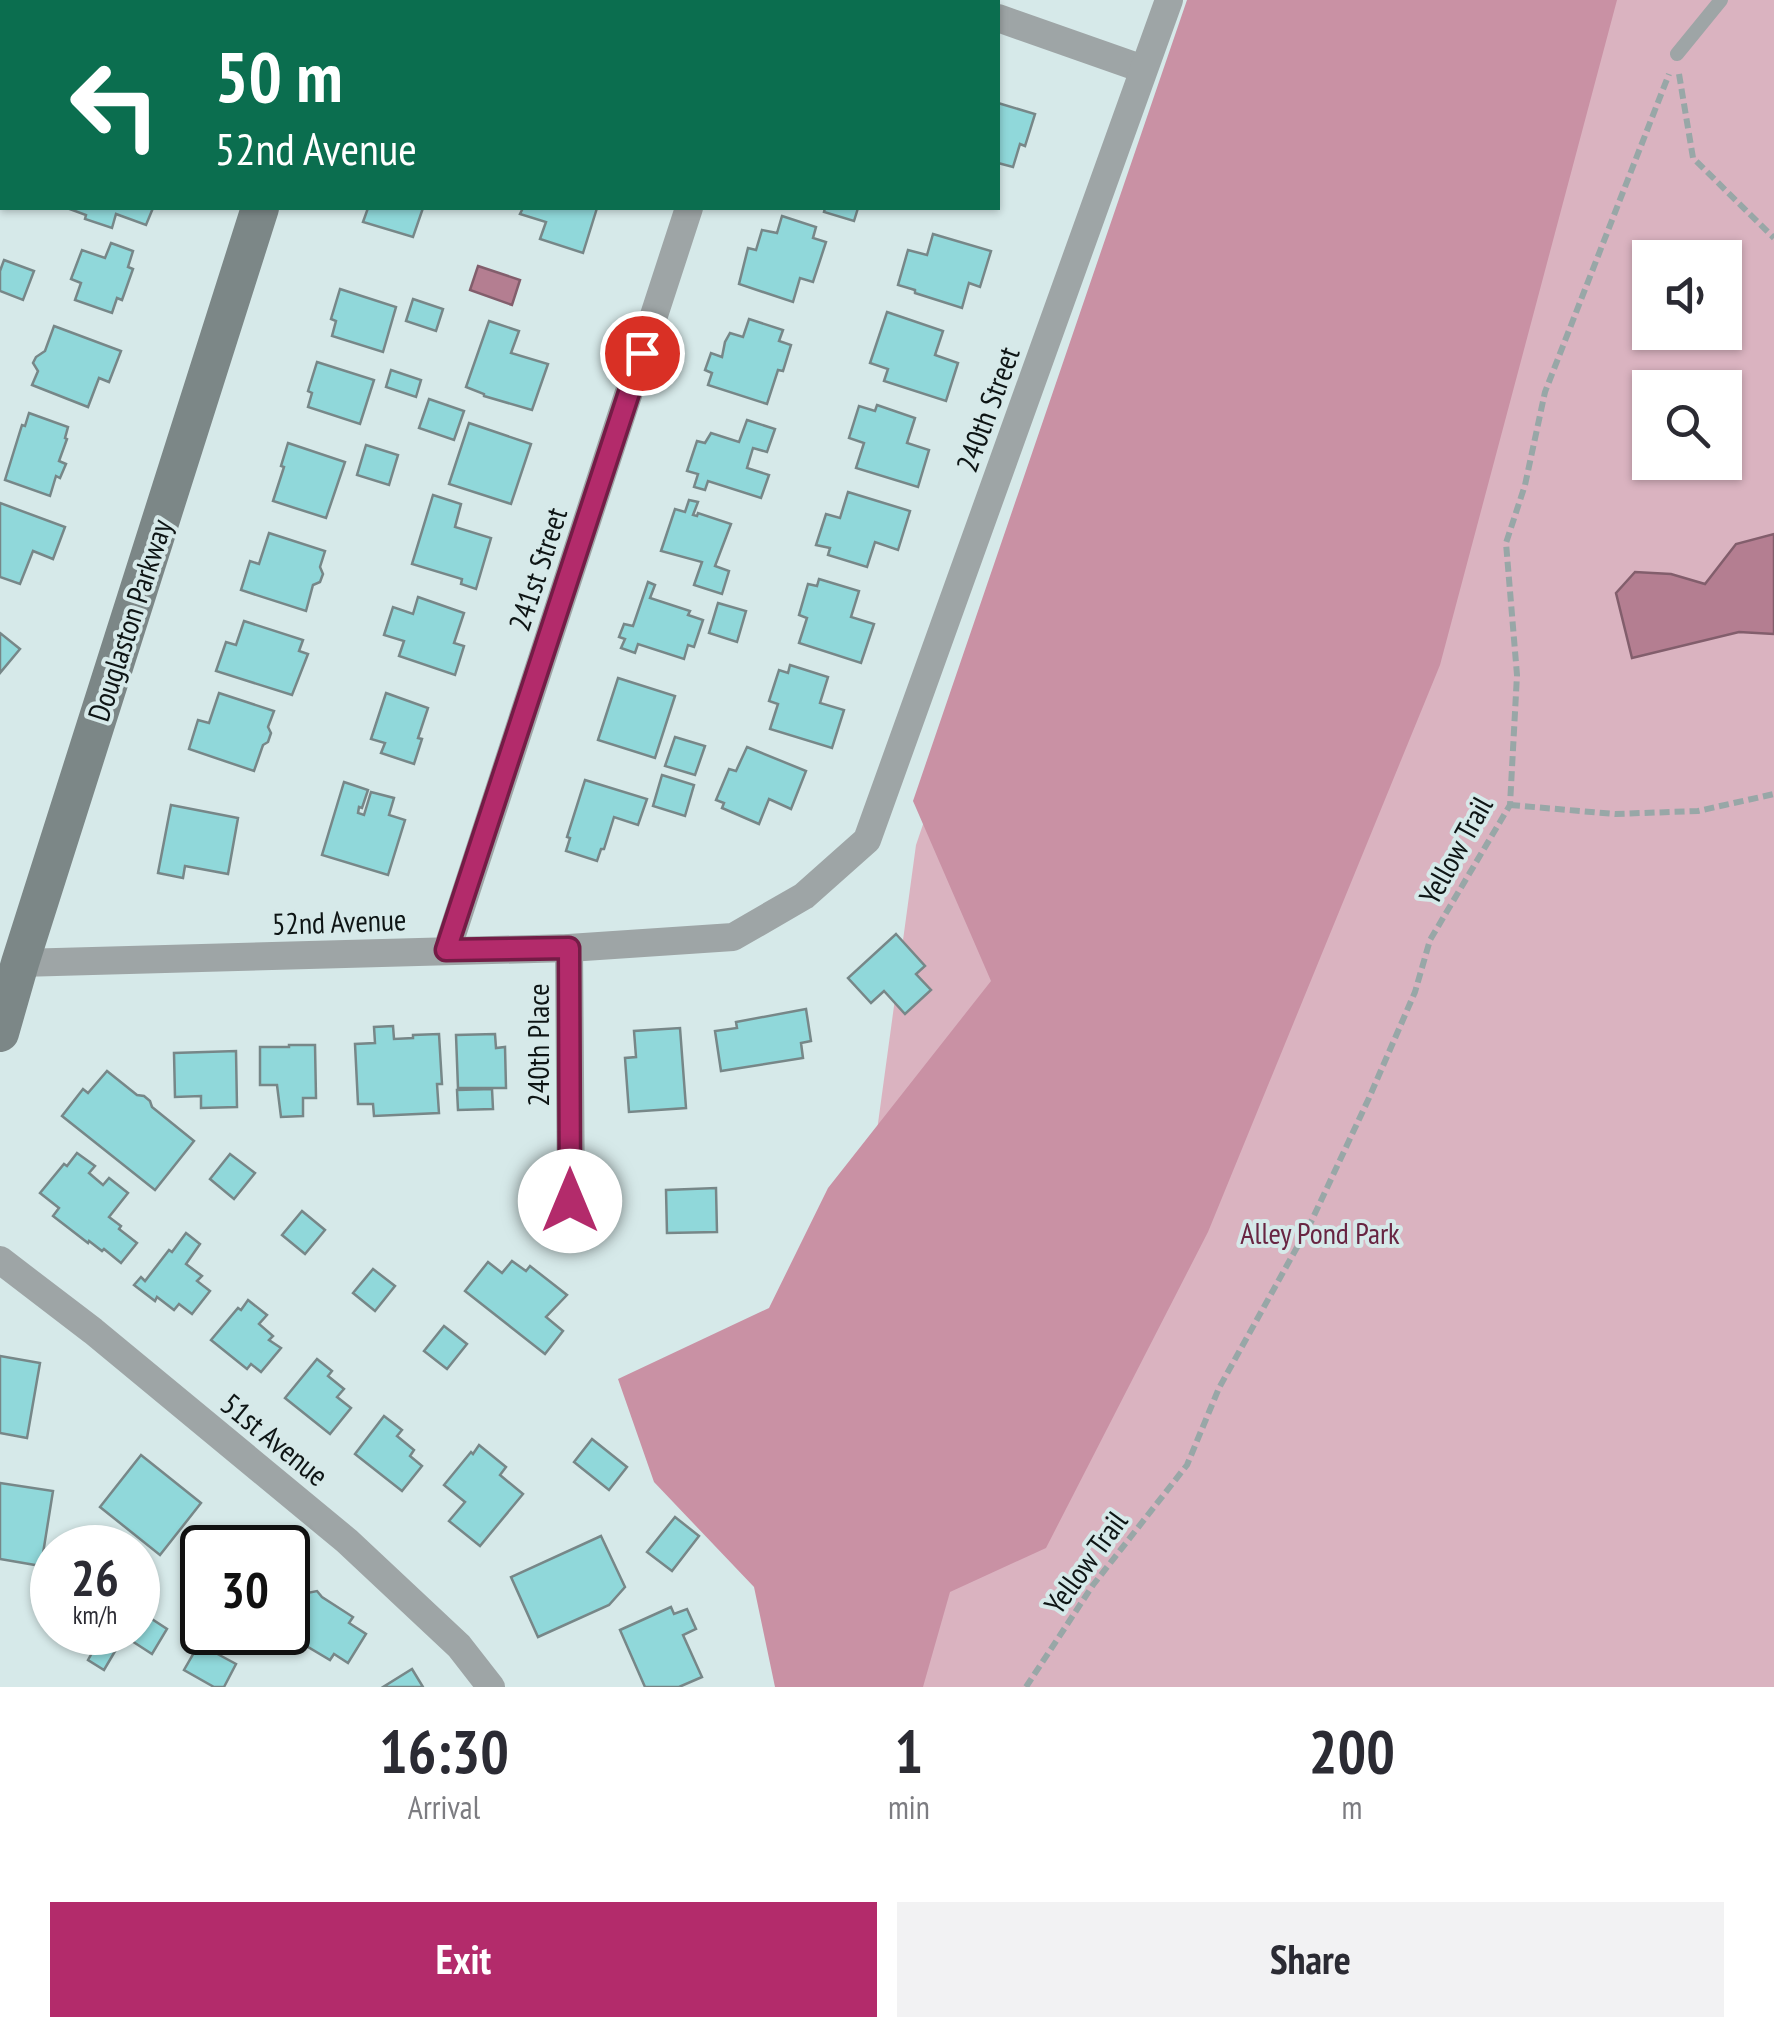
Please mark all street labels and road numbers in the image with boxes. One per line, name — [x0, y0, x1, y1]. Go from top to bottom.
street label: 240th Street — [946, 340, 1028, 477]
street label: 241st Street — [499, 502, 575, 636]
street label: Douglaston Parkway — [78, 513, 180, 726]
street label: Yellow Trail — [1409, 789, 1501, 911]
street label: 52nd Avenue — [271, 899, 407, 943]
street label: 240th Place — [518, 983, 557, 1107]
street label: 51st Avenue — [213, 1384, 337, 1494]
street label: Yellow Trail — [1035, 1503, 1135, 1621]

